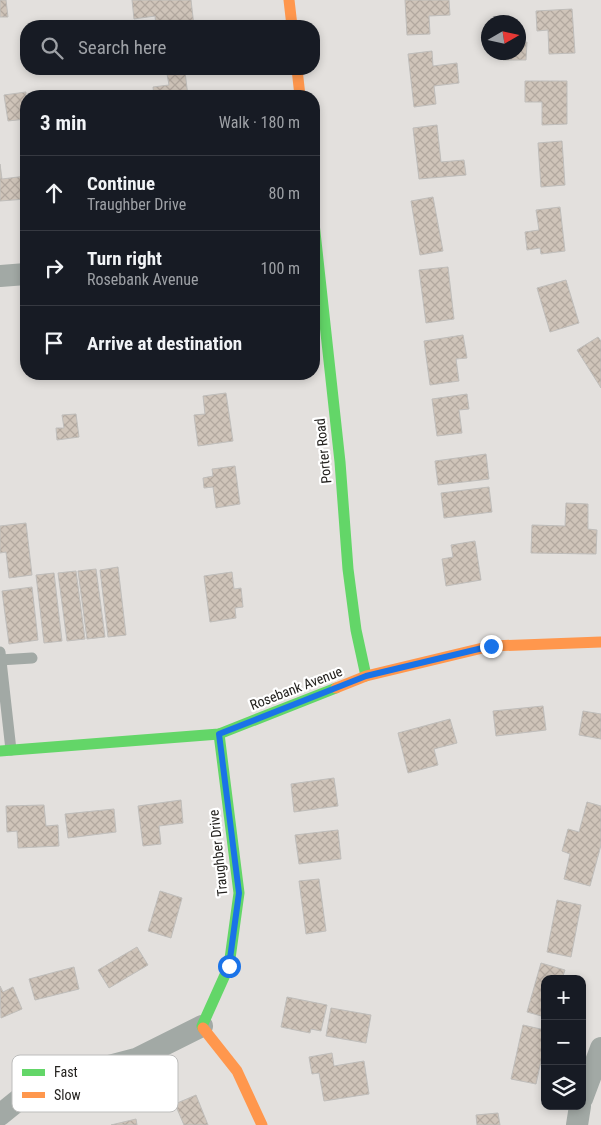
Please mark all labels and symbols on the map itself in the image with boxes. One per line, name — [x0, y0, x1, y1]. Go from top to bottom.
north arrow — [481, 15, 526, 60]
street label: Porter Road — [312, 418, 334, 484]
route end — [480, 635, 503, 658]
street label: Rosebank Avenue — [248, 663, 345, 713]
street label: Traughber Drive — [205, 809, 230, 897]
route start — [218, 955, 241, 978]
legend — [12, 1055, 178, 1112]
text: Fast — [54, 1064, 78, 1080]
text: Slow — [54, 1087, 81, 1103]

